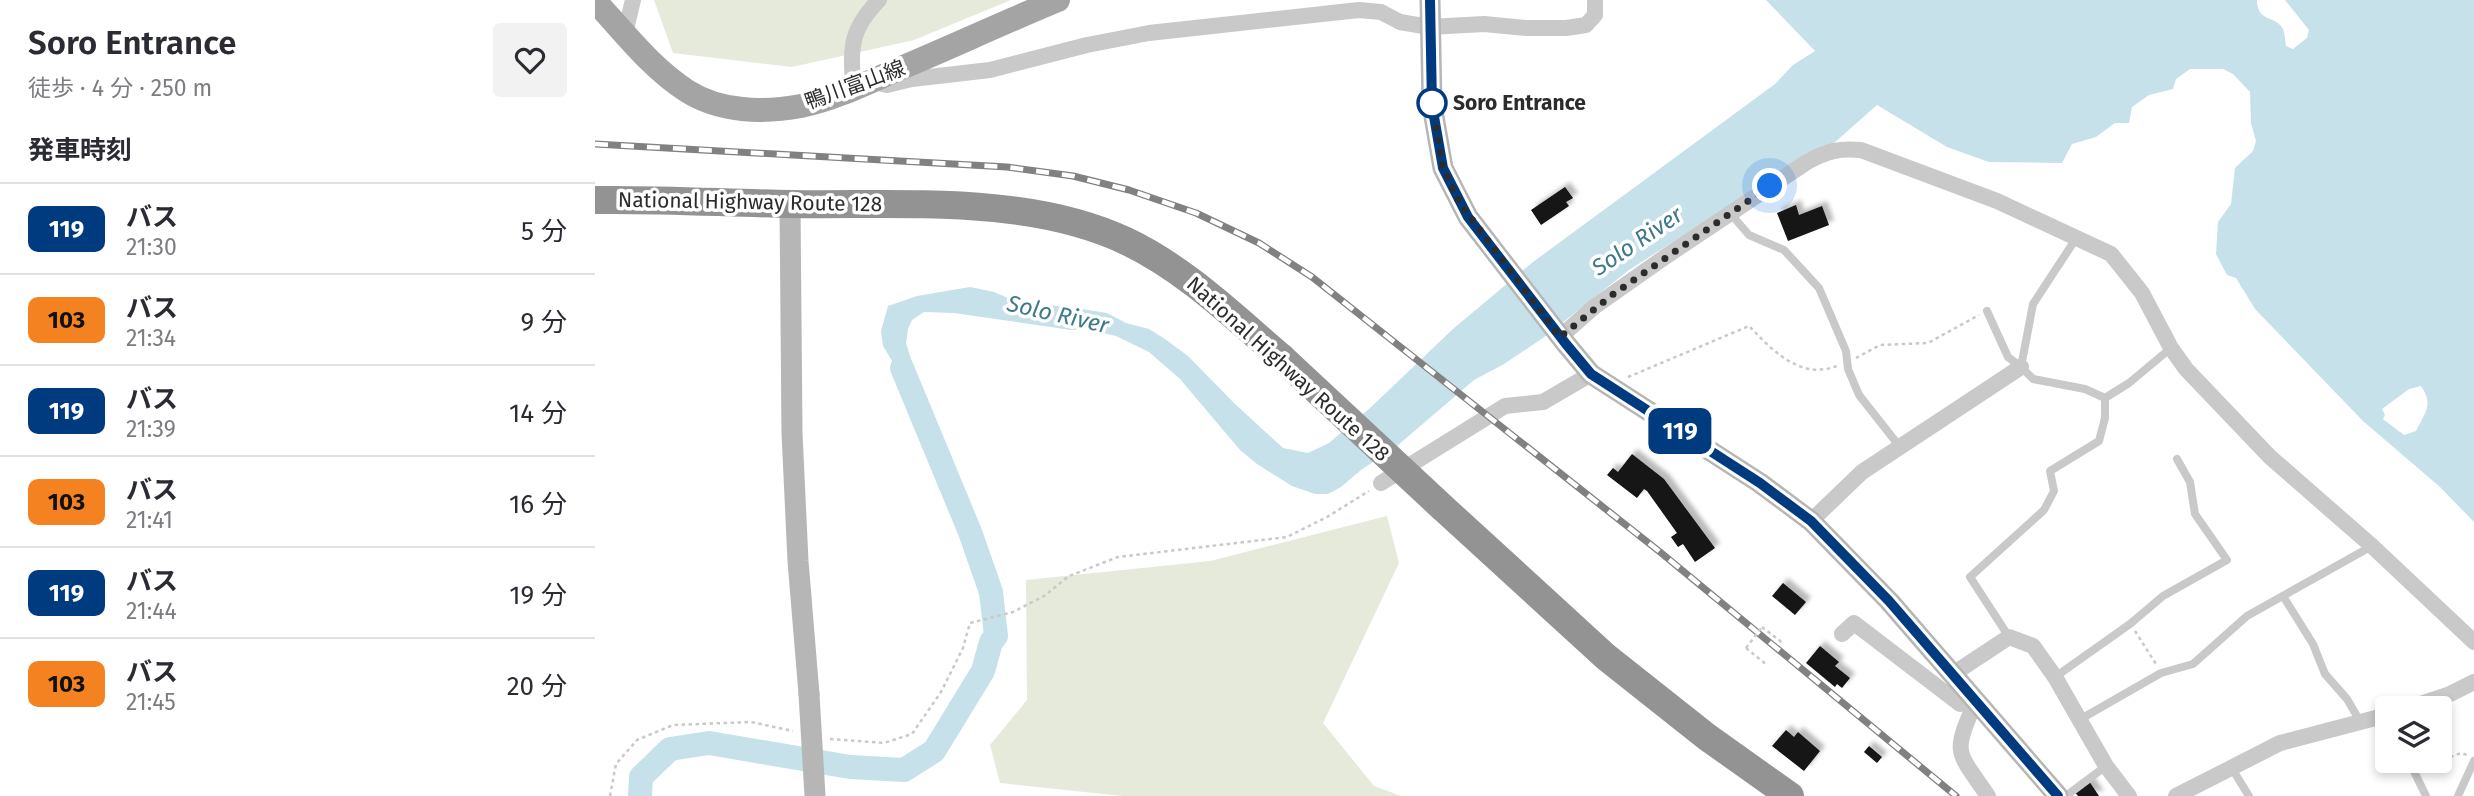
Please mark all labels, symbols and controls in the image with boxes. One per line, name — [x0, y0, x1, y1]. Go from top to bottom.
text: Soro Entrance — [28, 23, 237, 63]
button: heart — [493, 23, 567, 97]
street label: 鴨川富山線 — [801, 55, 909, 115]
text: 徒歩 · 4 分 · 250 m — [28, 74, 212, 102]
marker: Soro Entrance — [1417, 88, 1447, 118]
place label: Soro Entrance — [1453, 90, 1586, 116]
text: 発車時刻 — [28, 135, 132, 166]
your location — [1752, 168, 1787, 203]
street label: National Highway Route 128 — [618, 187, 882, 217]
water label: Solo River — [1585, 200, 1689, 282]
text: バス — [126, 202, 178, 233]
text: 119 — [49, 215, 84, 243]
text: 5 分 — [521, 216, 567, 247]
text: 21:30 — [126, 233, 177, 261]
street label: National Highway Route 128 — [1181, 271, 1395, 467]
water label: Solo River — [1004, 289, 1113, 340]
text: バス — [126, 293, 178, 324]
text: 103 — [48, 306, 85, 334]
text: 9 分 — [520, 307, 567, 338]
text: 21:34 — [126, 324, 176, 352]
text: バス — [126, 384, 178, 415]
text: 119 — [49, 397, 84, 425]
text: 14 分 — [509, 398, 567, 429]
line badge: 119 — [1640, 408, 1720, 454]
text: 21:39 — [126, 415, 176, 443]
text: 119 — [1662, 417, 1698, 445]
text: バス — [126, 475, 178, 506]
text: 103 — [48, 488, 85, 516]
text: 16 分 — [509, 489, 567, 520]
text: 21:41 — [126, 506, 173, 534]
text: バス — [126, 566, 178, 597]
text: 119 — [49, 579, 84, 607]
text: 19 分 — [509, 580, 567, 611]
text: 21:44 — [126, 597, 177, 625]
text: バス — [126, 657, 178, 688]
text: 103 — [48, 670, 85, 698]
text: 20 分 — [507, 671, 567, 702]
text: 21:45 — [126, 688, 176, 716]
map controls — [2375, 696, 2452, 773]
button: layers — [2375, 696, 2452, 773]

